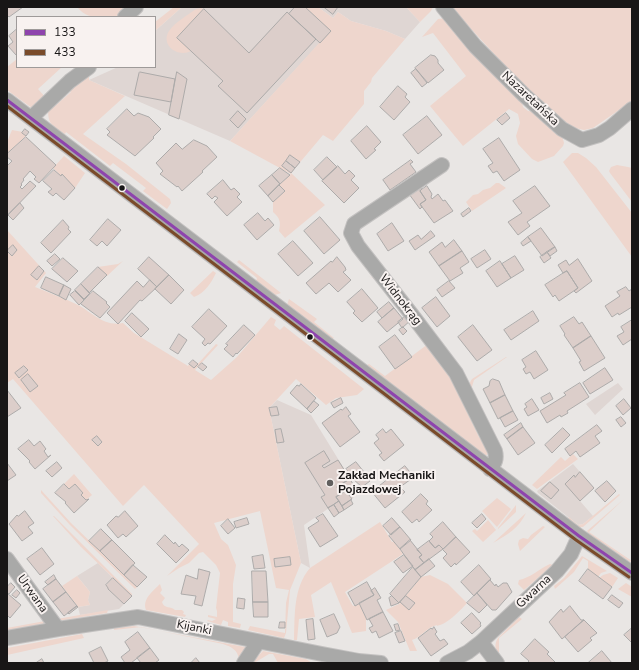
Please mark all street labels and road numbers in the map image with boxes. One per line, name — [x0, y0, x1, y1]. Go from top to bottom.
street label: Nazaretańska — [498, 69, 562, 129]
street label: Widnokrąg — [376, 272, 424, 328]
street label: Urwana — [14, 572, 50, 616]
street label: Gwarna — [514, 572, 554, 612]
street label: Kijanki — [175, 618, 213, 638]

